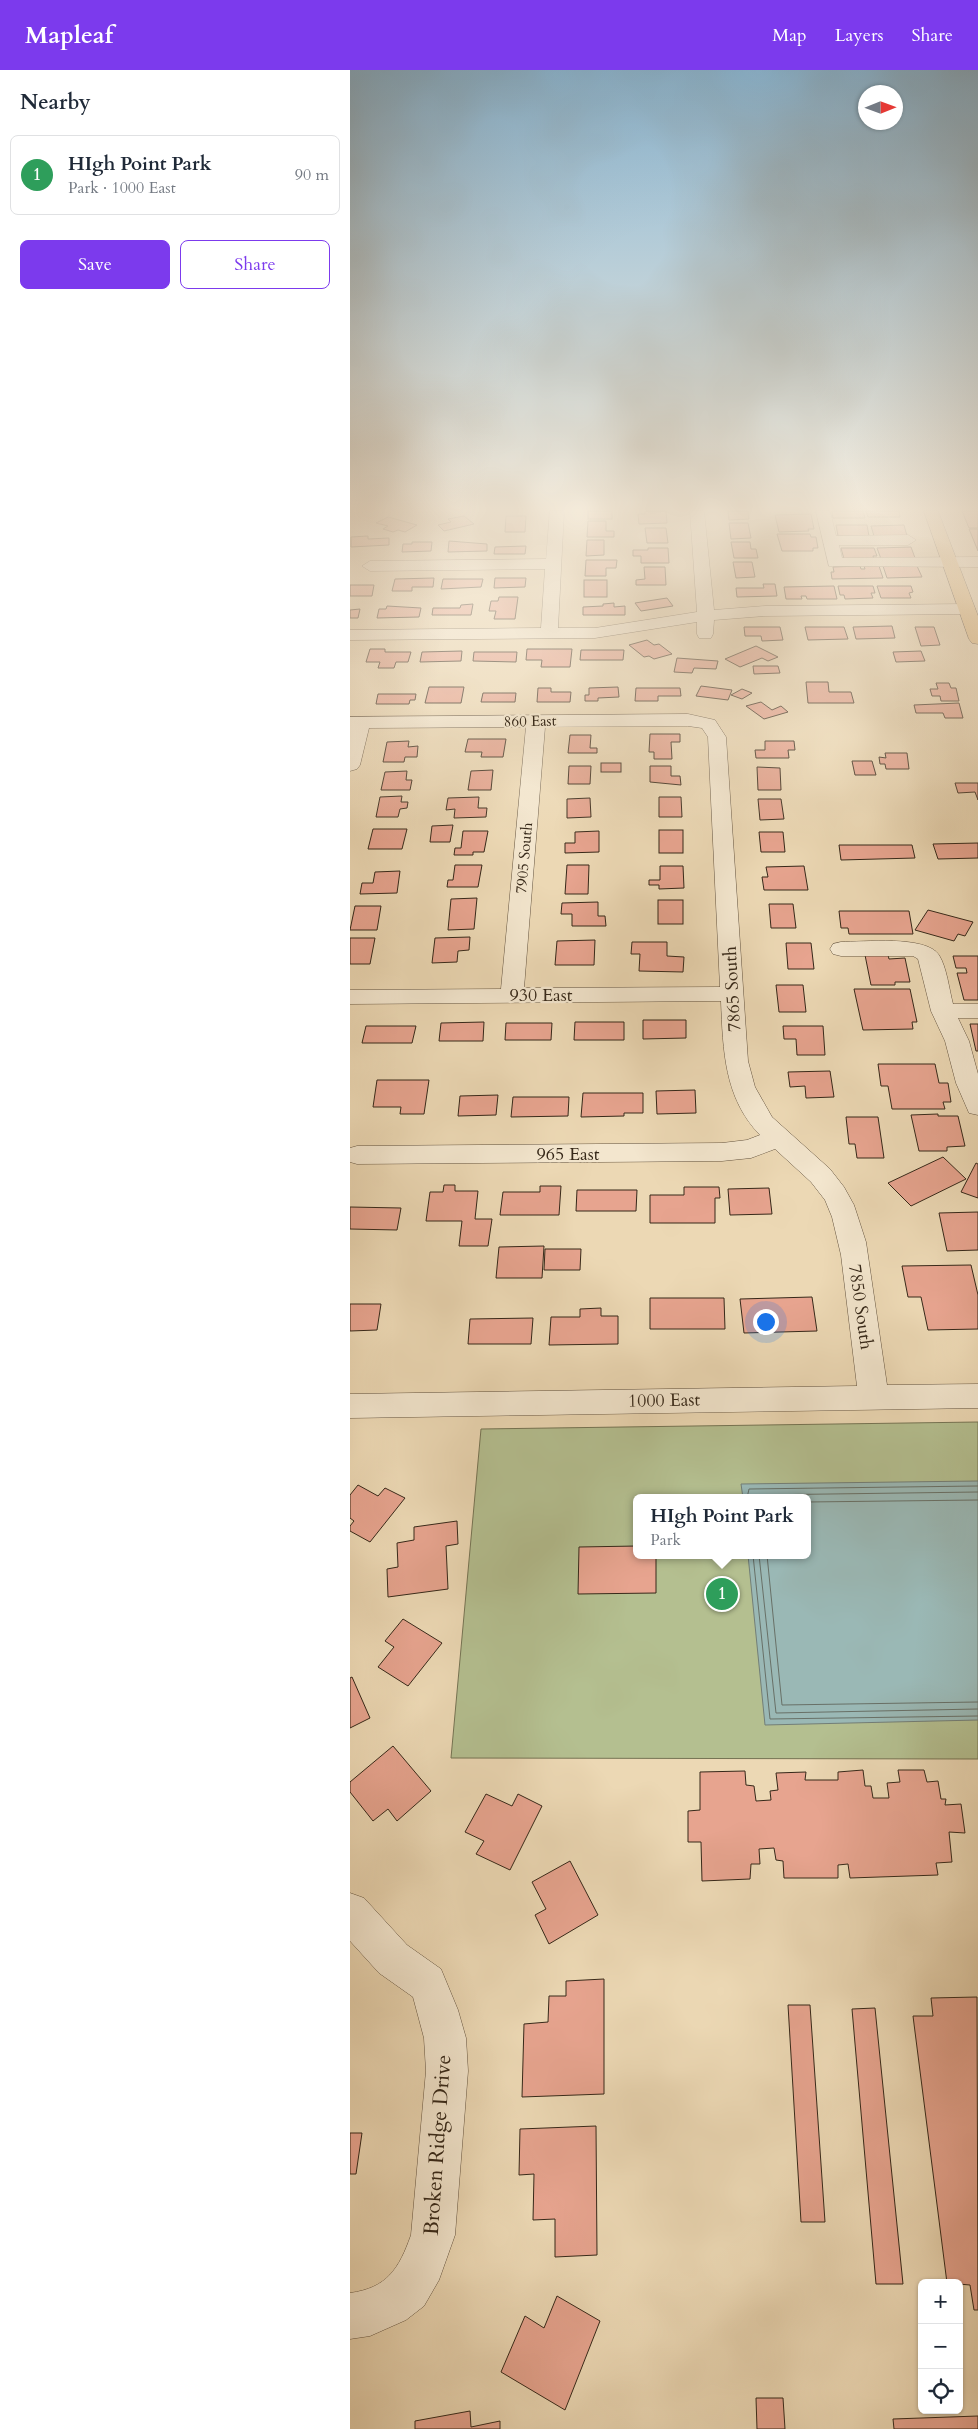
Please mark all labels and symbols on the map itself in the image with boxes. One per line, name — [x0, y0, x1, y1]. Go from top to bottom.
north arrow — [858, 85, 903, 130]
street label: 860 East — [504, 711, 557, 731]
street label: 7905 South — [511, 821, 537, 895]
street label: 7865 South — [718, 945, 747, 1033]
street label: 930 East — [509, 983, 573, 1008]
street label: 965 East — [536, 1142, 600, 1167]
street label: 7850 South — [842, 1263, 879, 1351]
your location — [753, 1309, 779, 1335]
street label: 1000 East — [628, 1387, 701, 1414]
pin: 1 — [706, 1575, 738, 1613]
street label: Broken Ridge Drive — [417, 2054, 458, 2236]

